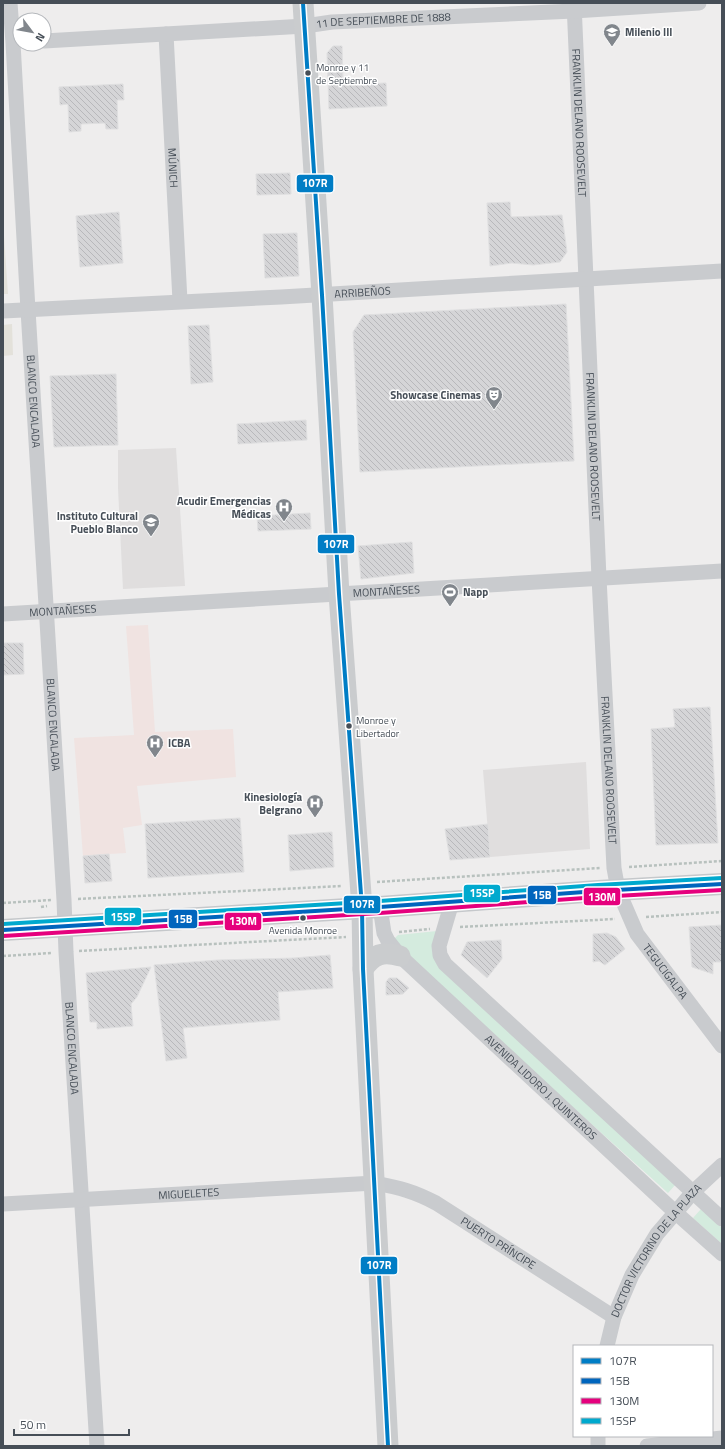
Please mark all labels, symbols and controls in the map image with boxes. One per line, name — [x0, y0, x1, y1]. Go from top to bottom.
street label: 11 DE SEPTIEMBRE DE 1888 — [315, 9, 451, 32]
north arrow — [12, 12, 52, 52]
school or university icon: Milenio III — [602, 22, 622, 47]
place label: Milenio III — [625, 24, 673, 40]
text: N — [32, 30, 49, 45]
street label: FRANKLIN DELANO ROOSEVELT — [568, 48, 590, 198]
place label: Monroe y 11 de Septiembre — [316, 60, 377, 88]
marker: Monroe y 11 de Septiembre — [303, 68, 313, 78]
street label: MÚNICH — [164, 147, 182, 188]
line badge: 107R — [296, 174, 334, 193]
text: 107R — [302, 175, 328, 191]
street label: ARRIBEÑOS — [334, 283, 391, 302]
street label: BLANCO ENCALADA — [23, 354, 44, 449]
street label: FRANKLIN DELANO ROOSEVELT — [582, 372, 605, 521]
theatre icon: Showcase Cinemas — [484, 385, 504, 410]
place label: Showcase Cinemas — [390, 387, 481, 403]
place label: Acudir Emergencias Médicas — [177, 493, 271, 522]
hospital icon: Acudir Emergencias Médicas — [274, 497, 294, 522]
place label: Instituto Cultural Pueblo Blanco — [57, 508, 138, 537]
school or university icon: Instituto Cultural Pueblo Blanco — [141, 512, 161, 537]
line badge: 107R — [317, 534, 355, 554]
text: 107R — [323, 536, 349, 552]
street label: MONTAÑESES — [352, 581, 420, 601]
sports icon: Napp — [440, 582, 460, 607]
place label: Napp — [463, 584, 488, 600]
street label: MONTAÑESES — [29, 600, 97, 620]
street label: BLANCO ENCALADA — [42, 678, 64, 772]
street label: FRANKLIN DELANO ROOSEVELT — [597, 696, 621, 845]
place label: Monroe y Libertador — [356, 713, 400, 741]
marker: Monroe y Libertador — [344, 721, 354, 731]
hospital icon: ICBA — [145, 733, 165, 758]
place label: ICBA — [168, 735, 191, 751]
place label: Kinesiología Belgrano — [244, 789, 302, 818]
hospital icon: Kinesiología Belgrano — [305, 793, 325, 818]
line badge: 15SP — [463, 884, 501, 903]
text: 15SP — [470, 885, 495, 901]
line badge: 15B — [527, 885, 557, 905]
text: 15B — [532, 887, 552, 903]
line badge: 130M — [583, 887, 621, 906]
text: 130M — [588, 889, 616, 905]
line badge: 107R — [343, 895, 381, 914]
text: 107R — [349, 896, 375, 912]
line badge: 15SP — [104, 907, 142, 926]
text: 15SP — [111, 909, 136, 925]
line badge: 15B — [168, 909, 198, 929]
text: 15B — [173, 911, 193, 927]
line badge: 130M — [224, 912, 262, 931]
text: 130M — [229, 913, 257, 929]
marker: Avenida Monroe — [298, 913, 308, 923]
place label: Avenida Monroe — [269, 923, 337, 938]
street label: TEGUCIGALPA — [639, 940, 692, 1003]
street label: BLANCO ENCALADA — [61, 1001, 83, 1096]
street label: AVENIDA LIDORO J. QUINTEROS — [481, 1031, 601, 1144]
street label: DOCTOR VICTORINO DE LA PLAZA — [607, 1180, 705, 1320]
street label: MIGUELETES — [158, 1184, 220, 1203]
street label: PUERTO PRÍNCIPE — [458, 1213, 539, 1273]
line badge: 107R — [360, 1256, 398, 1275]
text: 107R — [366, 1257, 392, 1273]
legend — [573, 1345, 713, 1437]
text: 107R — [609, 1351, 637, 1370]
text: 15B — [609, 1371, 630, 1390]
text: 130M — [609, 1391, 639, 1410]
scale bar — [14, 1411, 129, 1437]
text: 15SP — [609, 1411, 636, 1430]
text: 50 m — [20, 1415, 46, 1434]

